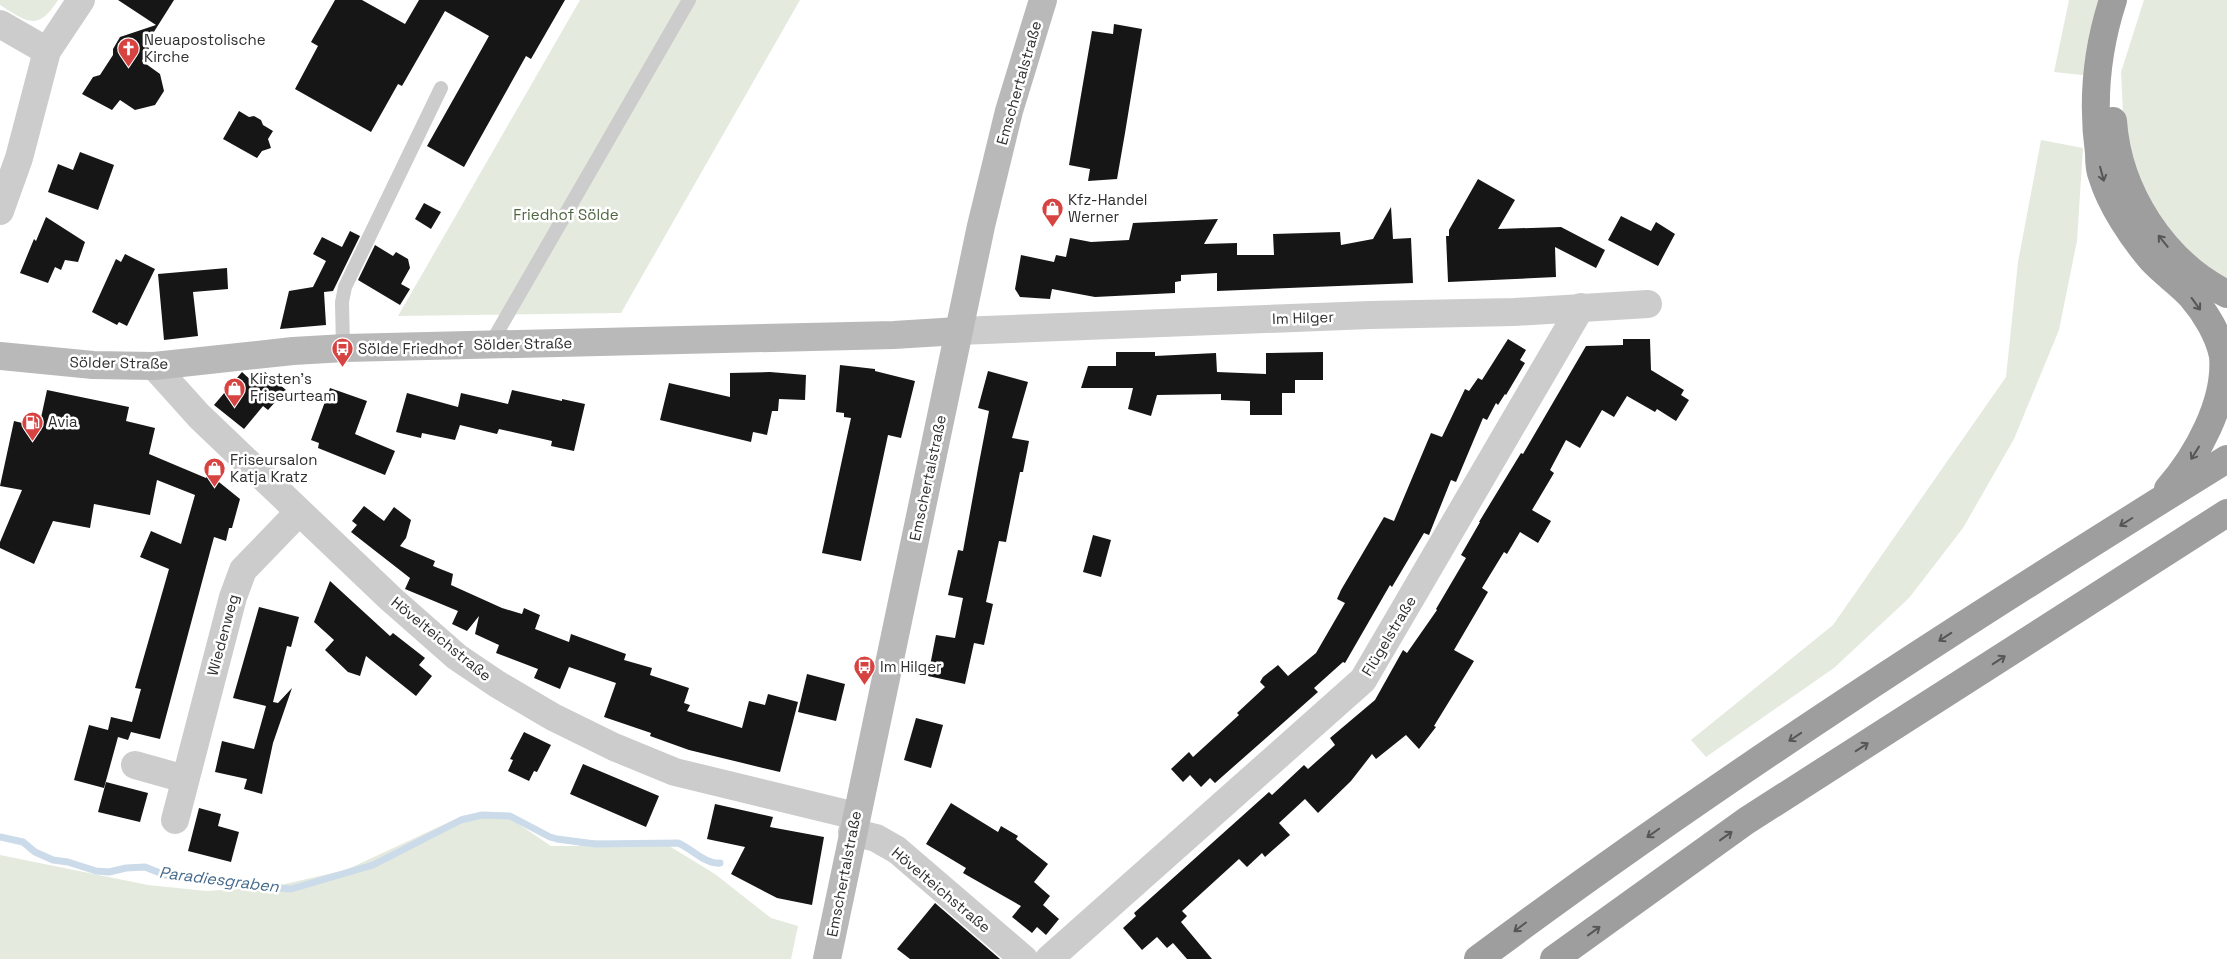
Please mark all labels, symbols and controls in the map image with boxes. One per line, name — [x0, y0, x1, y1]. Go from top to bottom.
street label: Emschertalstraße — [992, 19, 1045, 147]
place label: Neuapostolische Kirche — [144, 30, 266, 66]
church icon: Neuapostolische Kirche — [116, 37, 140, 68]
one-way arrow — [2098, 165, 2108, 181]
place label: Kfz-Handel Werner — [1068, 190, 1148, 226]
shop icon: Kfz-Handel Werner — [1040, 197, 1064, 228]
park label: Friedhof Sölde — [513, 205, 619, 224]
one-way arrow — [2157, 235, 2168, 248]
one-way arrow — [2191, 297, 2201, 311]
street label: Im Hilger — [1272, 307, 1335, 328]
street label: Sölder Straße — [474, 333, 573, 354]
bus stop icon: Sölde Friedhof — [330, 337, 354, 368]
place label: Sölde Friedhof — [358, 339, 464, 358]
street label: Sölder Straße — [70, 352, 169, 373]
place label: Kirsten's Friseurteam — [250, 369, 336, 405]
shop icon: Kirsten's Friseurteam — [222, 376, 246, 407]
fuel station icon: Avia — [20, 410, 44, 441]
place label: Avia — [48, 412, 78, 431]
street label: Emschertalstraße — [905, 413, 950, 543]
one-way arrow — [2189, 446, 2200, 460]
place label: Friseursalon Katja Kratz — [230, 450, 318, 486]
shop icon: Friseursalon Katja Kratz — [202, 457, 226, 488]
one-way arrow — [2119, 516, 2133, 527]
street label: Wiedenweg — [203, 592, 243, 678]
street label: Hövelteichstraße — [387, 592, 495, 685]
street label: Flügelstraße — [1357, 592, 1420, 679]
one-way arrow — [1938, 633, 1952, 643]
one-way arrow — [1991, 654, 2005, 664]
bus stop icon: Im Hilger — [852, 655, 876, 686]
place label: Im Hilger — [880, 657, 942, 676]
one-way arrow — [1788, 732, 1802, 742]
one-way arrow — [1854, 742, 1868, 752]
street label: Emschertalstraße — [822, 809, 865, 939]
one-way arrow — [1646, 828, 1660, 838]
one-way arrow — [1719, 831, 1733, 841]
street label: Hövelteichstraße — [888, 843, 995, 937]
water label: Paradiesgraben — [158, 862, 281, 897]
one-way arrow — [1514, 922, 1527, 933]
one-way arrow — [1586, 926, 1600, 936]

